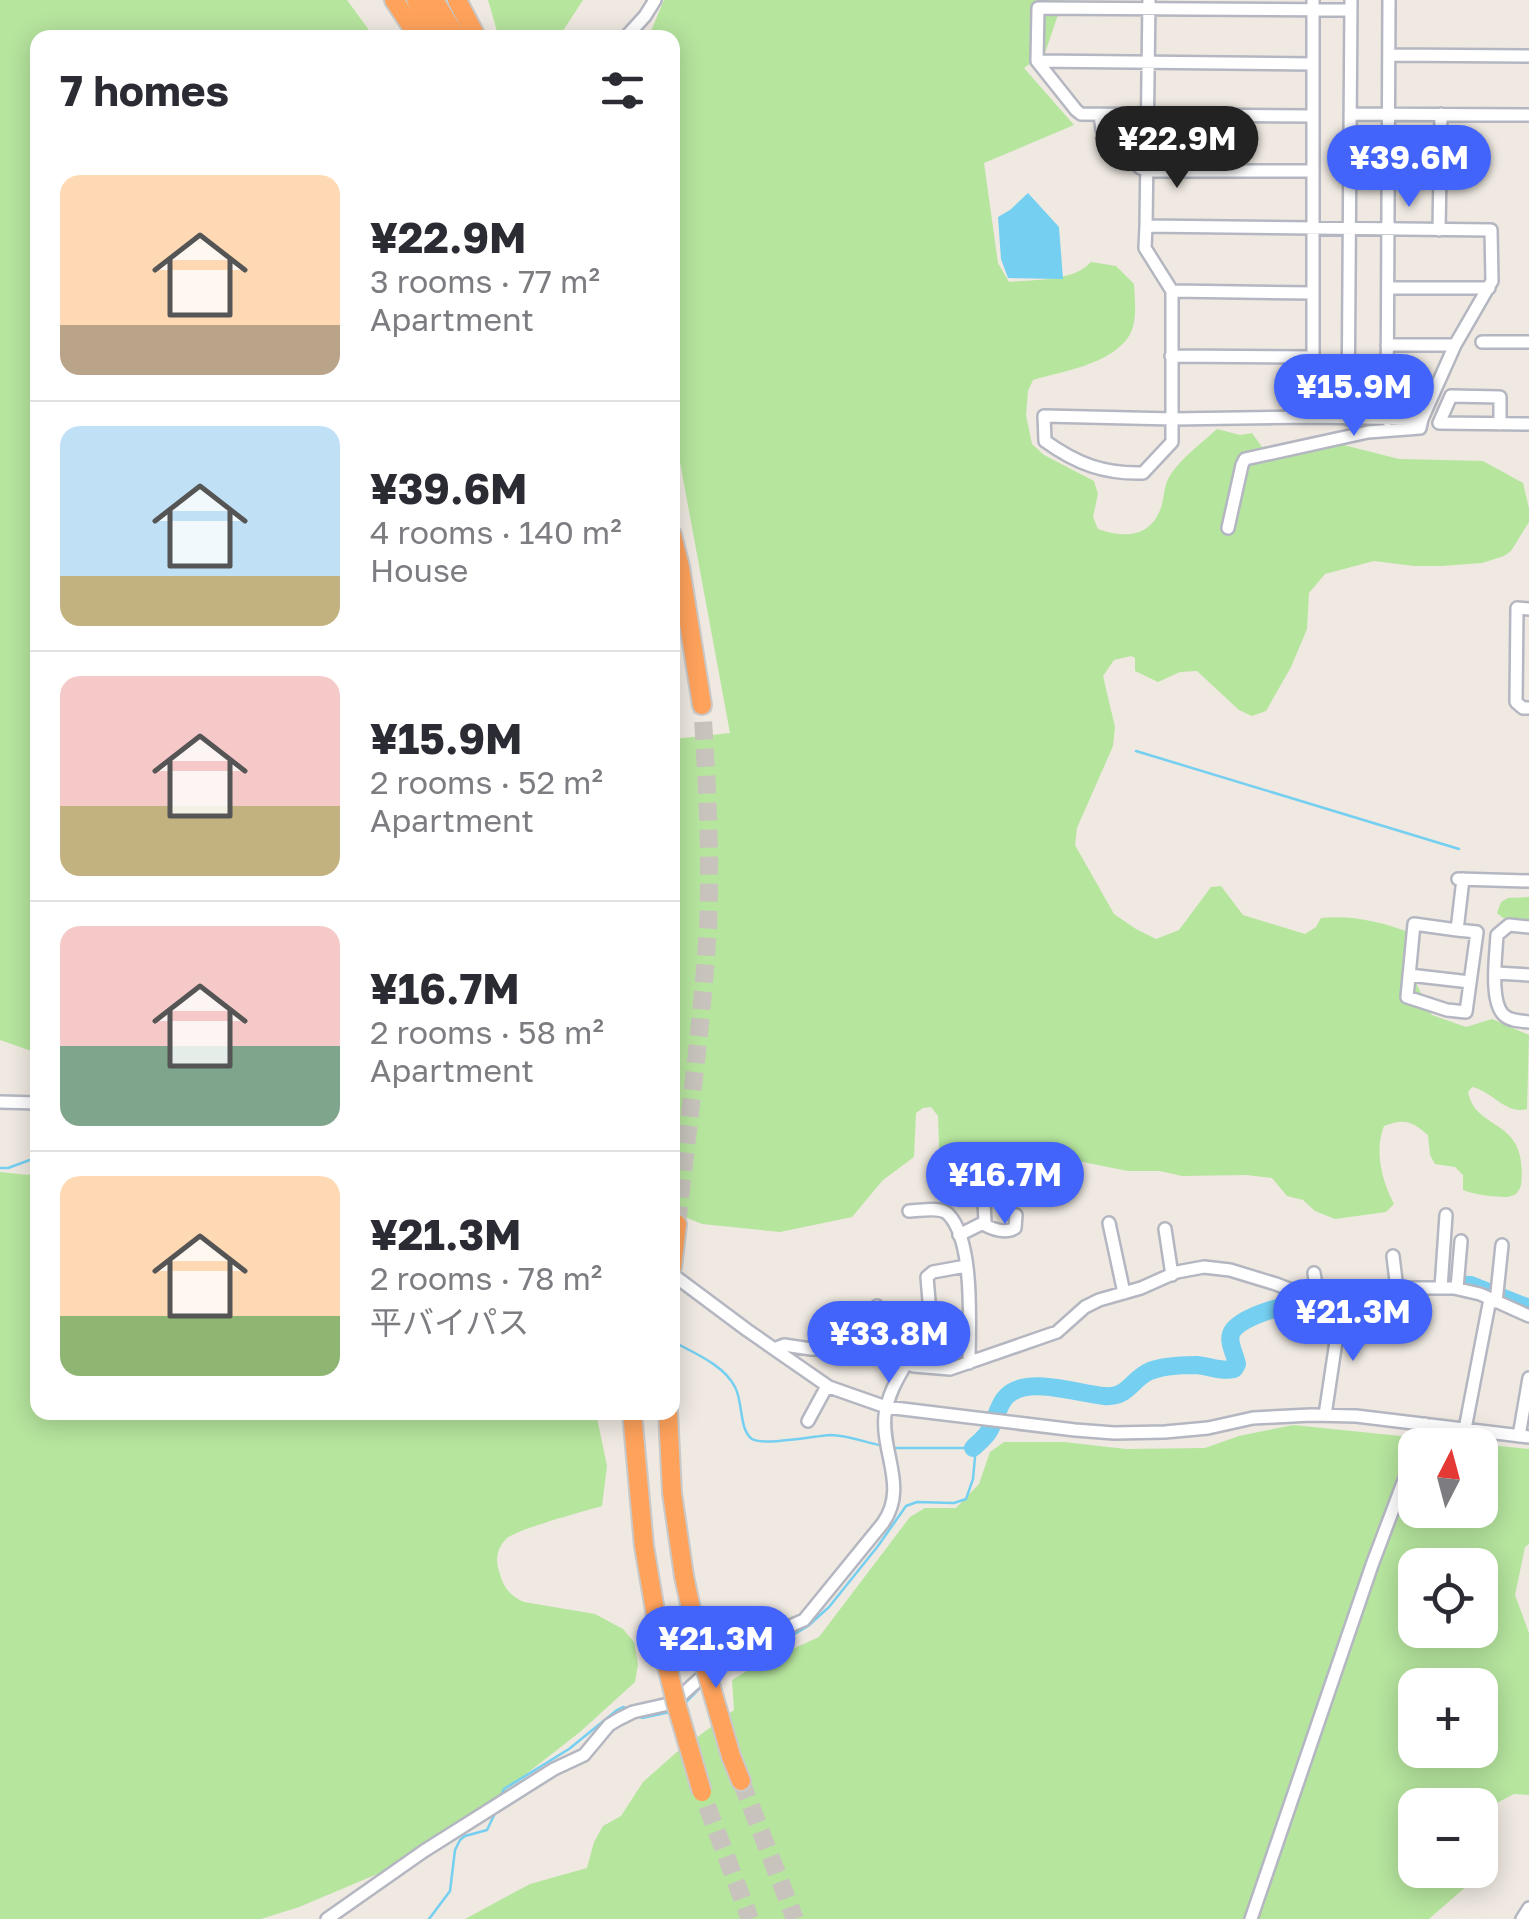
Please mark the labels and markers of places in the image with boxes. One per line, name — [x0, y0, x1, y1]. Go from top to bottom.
pin: ¥22.9M — [1096, 106, 1258, 191]
pin: ¥39.6M — [1328, 125, 1490, 210]
pin: ¥15.9M — [1273, 354, 1435, 439]
pin: ¥16.7M — [924, 1142, 1086, 1227]
pin: ¥21.3M — [1272, 1279, 1434, 1364]
pin: ¥33.8M — [808, 1301, 970, 1386]
pin: ¥21.3M — [635, 1606, 797, 1691]

